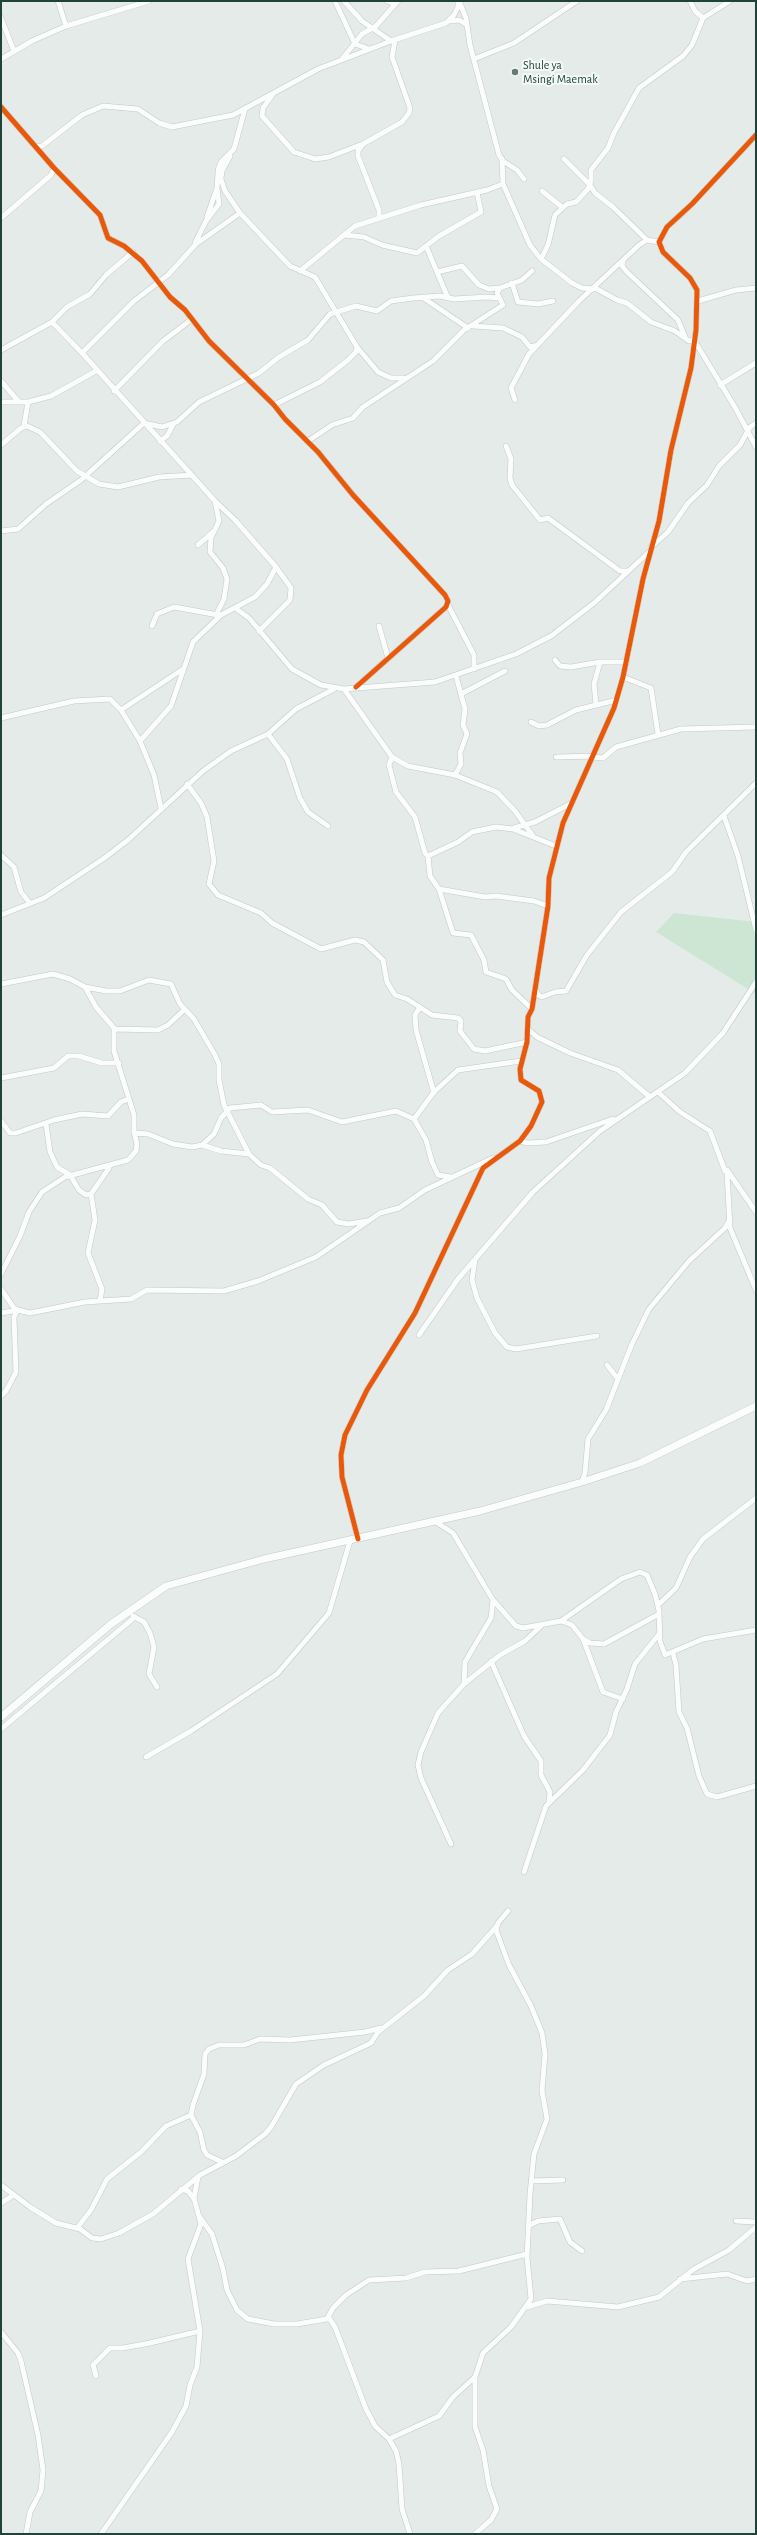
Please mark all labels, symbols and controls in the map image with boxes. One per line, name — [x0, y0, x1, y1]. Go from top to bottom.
place label: Shule ya Msingi Maemak — [523, 58, 598, 86]
marker: Shule ya Msingi Maemak — [510, 67, 520, 77]

